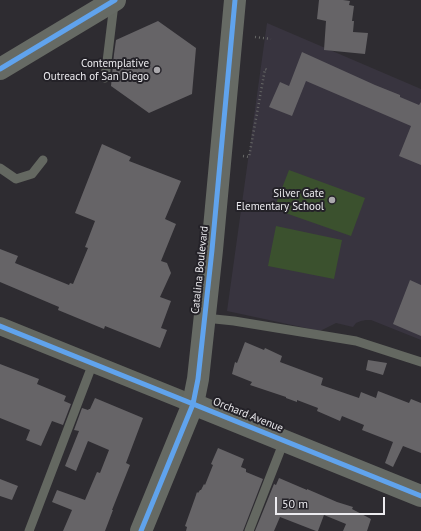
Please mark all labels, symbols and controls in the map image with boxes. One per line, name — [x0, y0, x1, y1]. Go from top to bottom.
place label: Contemplative Outreach of San Diego — [43, 57, 149, 83]
marker: Contemplative Outreach of San Diego — [152, 65, 162, 75]
place label: Silver Gate Elementary School — [236, 187, 324, 213]
marker: Silver Gate Elementary School — [327, 195, 337, 205]
street label: Catalina Boulevard — [189, 225, 211, 315]
street label: Orchard Avenue — [211, 395, 285, 435]
scale bar — [277, 489, 387, 515]
text: 50 m — [282, 496, 308, 511]

